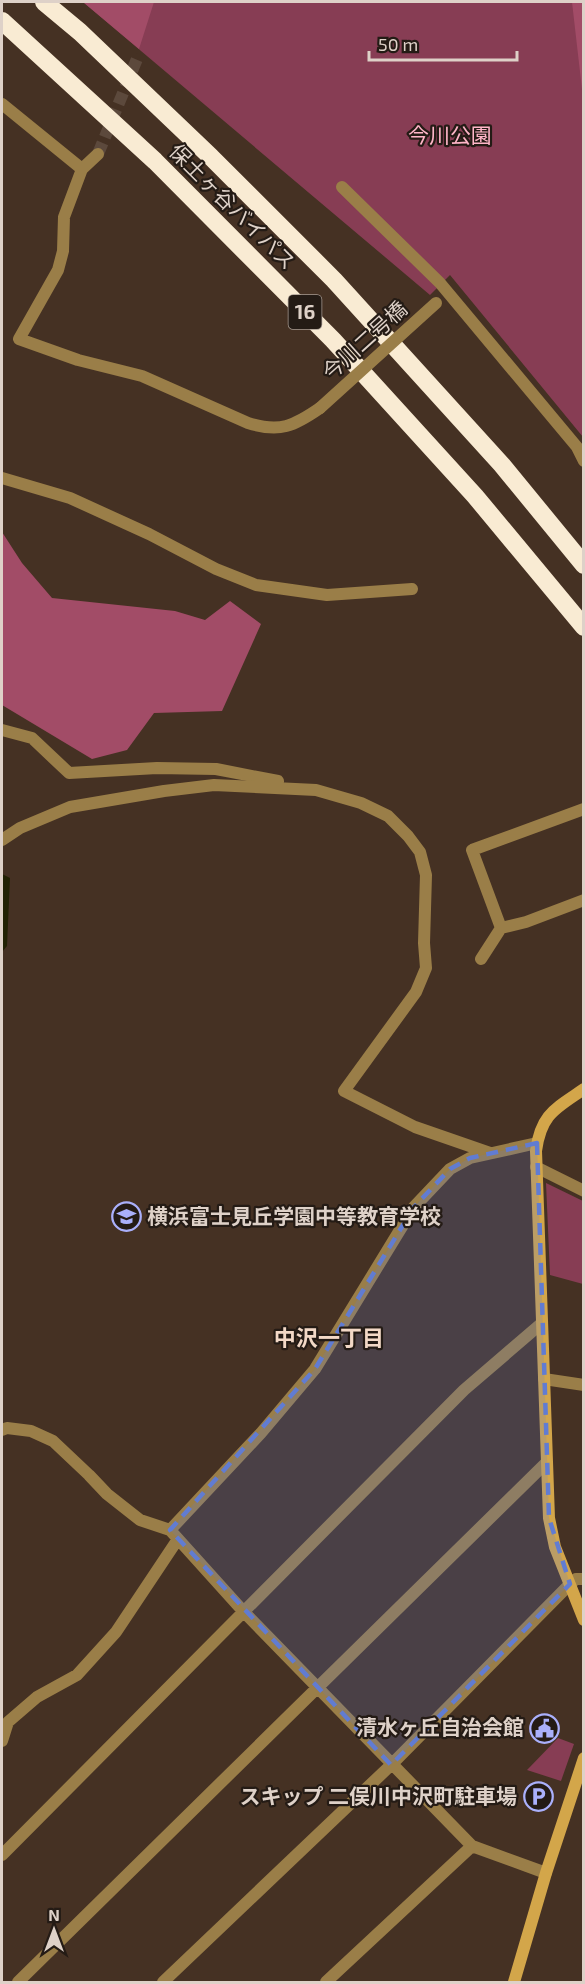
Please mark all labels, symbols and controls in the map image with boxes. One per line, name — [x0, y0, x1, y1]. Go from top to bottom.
scale bar — [369, 24, 518, 62]
text: 50 m — [378, 33, 418, 55]
park label: 今川公園 — [408, 122, 492, 147]
street label: 保土ヶ谷バイパス — [165, 138, 301, 274]
road number: 16 — [288, 295, 322, 329]
street label: 今川二号橋 — [317, 295, 411, 384]
school or university icon: 横浜富士見丘学園中等教育学校 — [110, 1201, 142, 1233]
place label: 横浜富士見丘学園中等教育学校 — [147, 1203, 441, 1228]
district label: 中沢一丁目 — [274, 1324, 384, 1350]
public building icon: 清水ヶ丘自治会館 — [529, 1712, 561, 1744]
place label: 清水ヶ丘自治会館 — [356, 1714, 524, 1739]
parking icon: スキップ 二俣川中沢町駐車場 — [522, 1781, 554, 1813]
place label: スキップ 二俣川中沢町駐車場 — [239, 1783, 517, 1808]
north arrow — [24, 1900, 84, 1960]
text: N — [48, 1905, 60, 1924]

